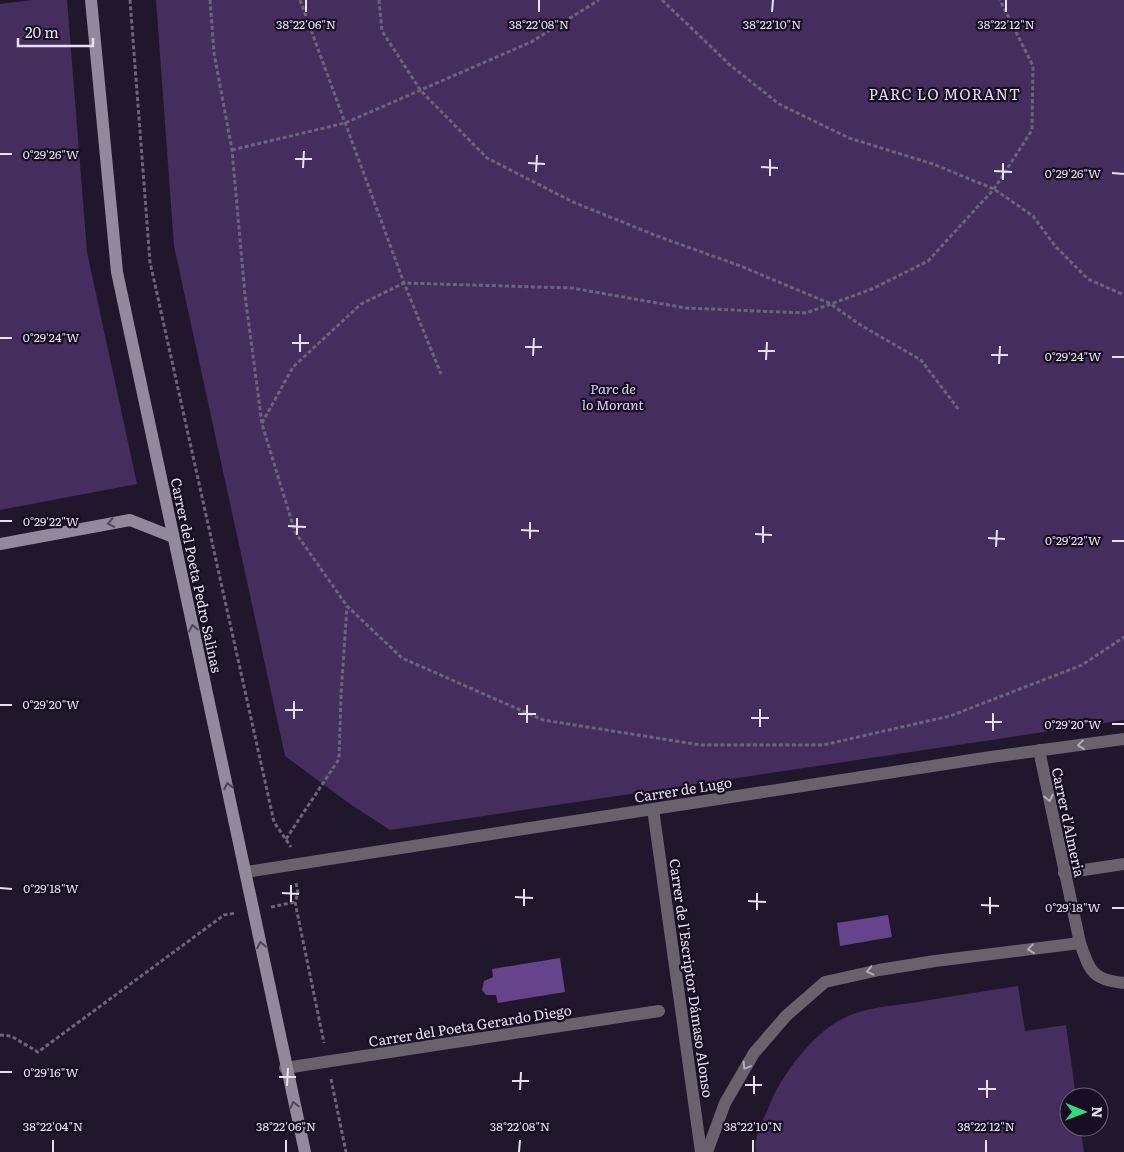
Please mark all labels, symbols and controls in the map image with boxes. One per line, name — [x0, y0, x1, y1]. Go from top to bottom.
scale bar — [18, 15, 92, 47]
text: 38°22'06"N — [276, 15, 336, 33]
text: 38°22'08"N — [509, 15, 569, 33]
text: 38°22'10"N — [743, 15, 801, 33]
text: 38°22'12"N — [977, 15, 1035, 33]
text: 20 m — [25, 20, 59, 43]
district label: PARC LO MORANT — [869, 82, 1021, 105]
text: 0°29'26"W — [23, 145, 79, 163]
text: 0°29'26"W — [1045, 164, 1101, 182]
text: 0°29'24"W — [23, 328, 79, 346]
text: 0°29'24"W — [1045, 347, 1101, 365]
park label: Parc de lo Morant — [582, 378, 644, 414]
street label: Carrer del Poeta Pedro Salinas — [167, 476, 227, 674]
text: 0°29'22"W — [23, 512, 79, 530]
one-way arrow — [106, 517, 115, 528]
text: 0°29'22"W — [1045, 531, 1101, 549]
one-way arrow — [188, 623, 199, 632]
text: 0°29'20"W — [23, 695, 79, 713]
text: 0°29'20"W — [1045, 715, 1101, 733]
one-way arrow — [1077, 739, 1086, 749]
street label: Carrer d'Almeria — [1048, 765, 1090, 879]
street label: Carrer de Lugo — [633, 771, 733, 807]
one-way arrow — [223, 782, 233, 791]
one-way arrow — [1043, 793, 1054, 802]
street label: Carrer de l'Escriptor Dámaso Alonso — [665, 857, 719, 1099]
text: 0°29'18"W — [23, 879, 79, 897]
text: 0°29'18"W — [1045, 898, 1101, 916]
one-way arrow — [256, 941, 267, 950]
one-way arrow — [1027, 943, 1035, 954]
one-way arrow — [866, 966, 875, 976]
street label: Carrer del Poeta Gerardo Diego — [367, 999, 573, 1051]
one-way arrow — [743, 1060, 753, 1069]
text: 0°29'16"W — [23, 1063, 79, 1081]
north arrow — [1059, 1087, 1109, 1137]
one-way arrow — [289, 1100, 300, 1109]
text: N — [1088, 1106, 1108, 1119]
text: 38°22'04"N — [23, 1117, 83, 1135]
text: 38°22'06"N — [256, 1117, 316, 1135]
text: 38°22'08"N — [490, 1117, 550, 1135]
text: 38°22'10"N — [724, 1117, 782, 1135]
text: 38°22'12"N — [957, 1117, 1015, 1135]

